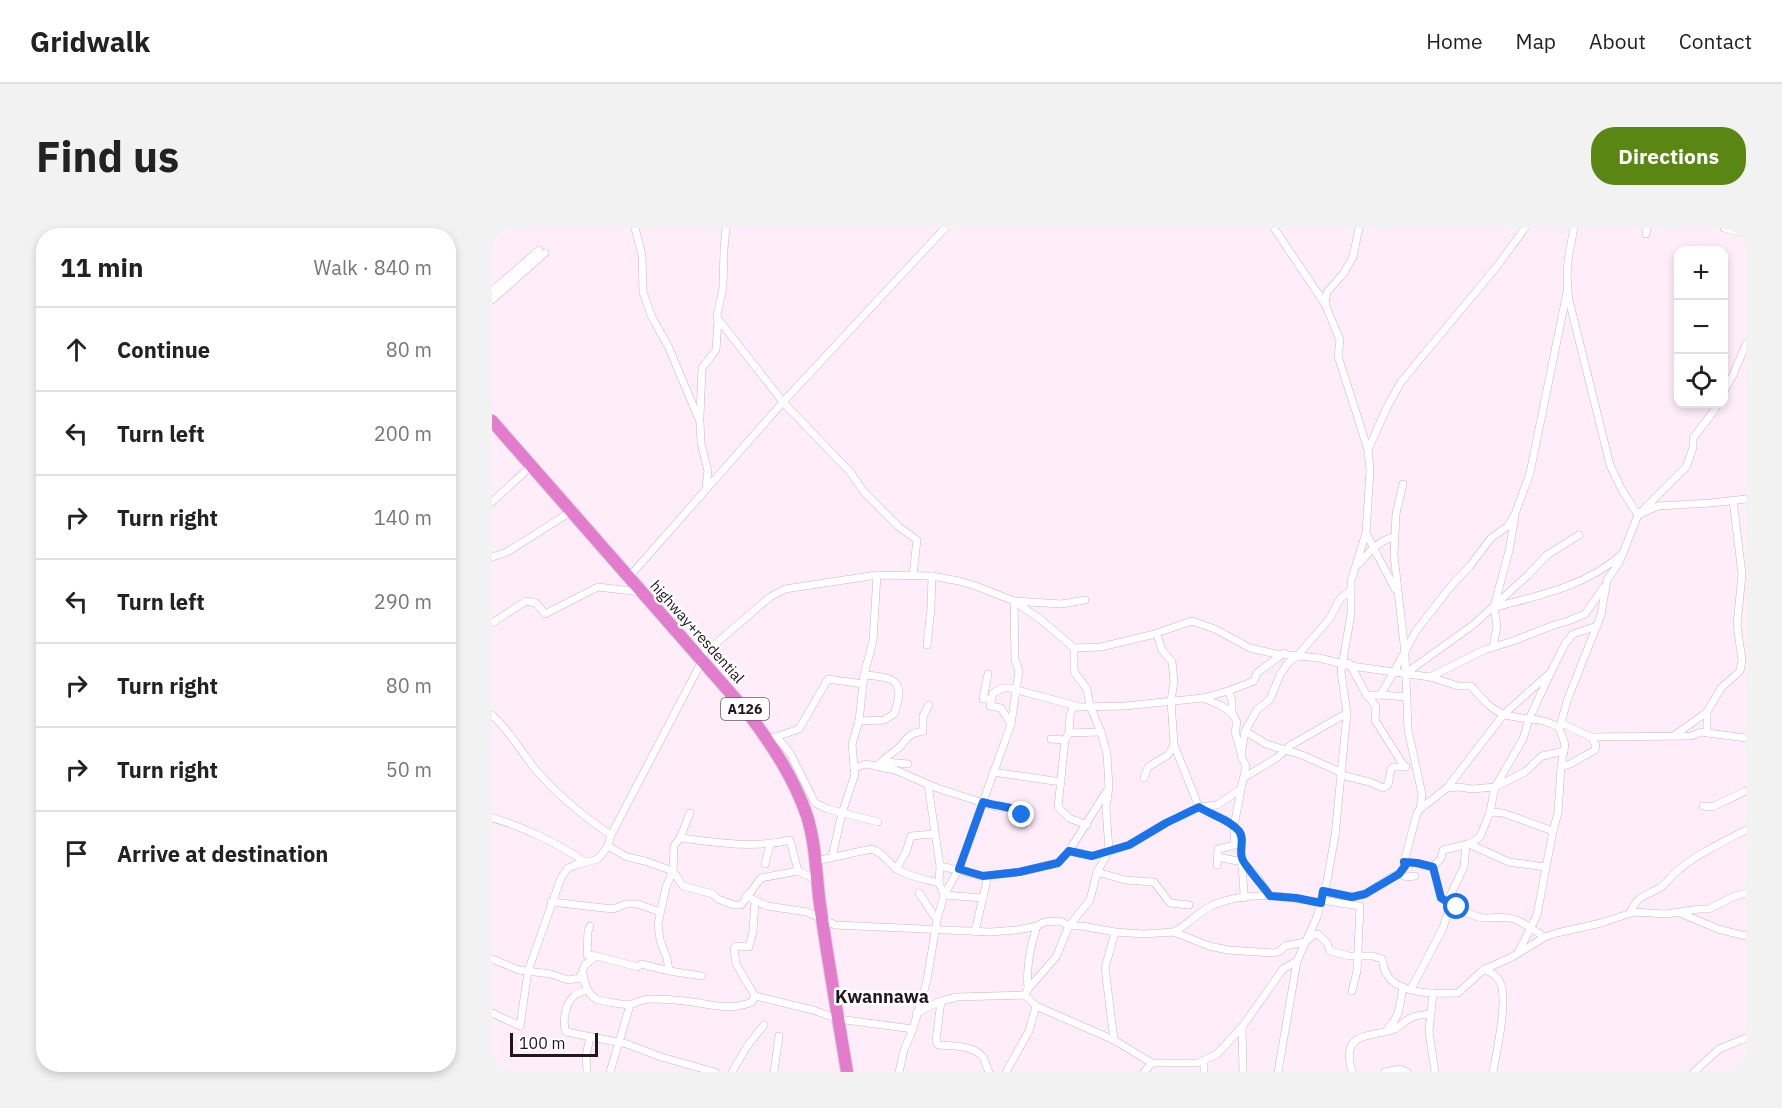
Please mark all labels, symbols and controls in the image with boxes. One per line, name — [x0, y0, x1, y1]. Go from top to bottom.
text: Gridwalk — [30, 23, 150, 60]
text: Home — [1426, 27, 1483, 55]
text: Map — [1516, 27, 1556, 55]
text: About — [1589, 27, 1646, 55]
text: Contact — [1679, 27, 1752, 55]
button: Directions — [1591, 127, 1746, 185]
text: Find us — [36, 129, 179, 184]
map controls — [1674, 246, 1728, 408]
button: + — [1674, 246, 1728, 300]
text: 11 min — [60, 250, 144, 284]
text: Walk · 840 m — [314, 254, 432, 281]
button: − — [1674, 300, 1728, 354]
icon: ahead — [60, 333, 93, 366]
text: Continue — [117, 335, 210, 364]
text: 80 m — [386, 336, 432, 363]
button: locate — [1674, 354, 1728, 408]
icon: left — [60, 417, 93, 450]
text: Turn left — [117, 419, 205, 448]
text: 200 m — [374, 420, 432, 447]
icon: right — [60, 501, 93, 534]
text: Turn right — [117, 503, 218, 532]
text: 140 m — [374, 504, 432, 531]
street label: highway+resdential — [646, 576, 749, 687]
icon: left — [60, 585, 93, 618]
text: Turn left — [117, 587, 205, 616]
text: 290 m — [374, 588, 432, 615]
icon: right — [60, 669, 93, 702]
text: Turn right — [117, 671, 218, 700]
text: 80 m — [386, 672, 432, 699]
road number: A126 — [721, 698, 769, 720]
icon: right — [60, 753, 93, 786]
text: Turn right — [117, 755, 218, 784]
text: 50 m — [386, 756, 432, 783]
route end — [1008, 801, 1034, 827]
icon: arrive — [60, 837, 93, 870]
text: Arrive at destination — [117, 839, 328, 868]
route start — [1443, 893, 1469, 919]
district label: Kwannawa — [835, 985, 929, 1008]
scale bar — [510, 1030, 598, 1058]
text: 100 m — [519, 1033, 566, 1053]

